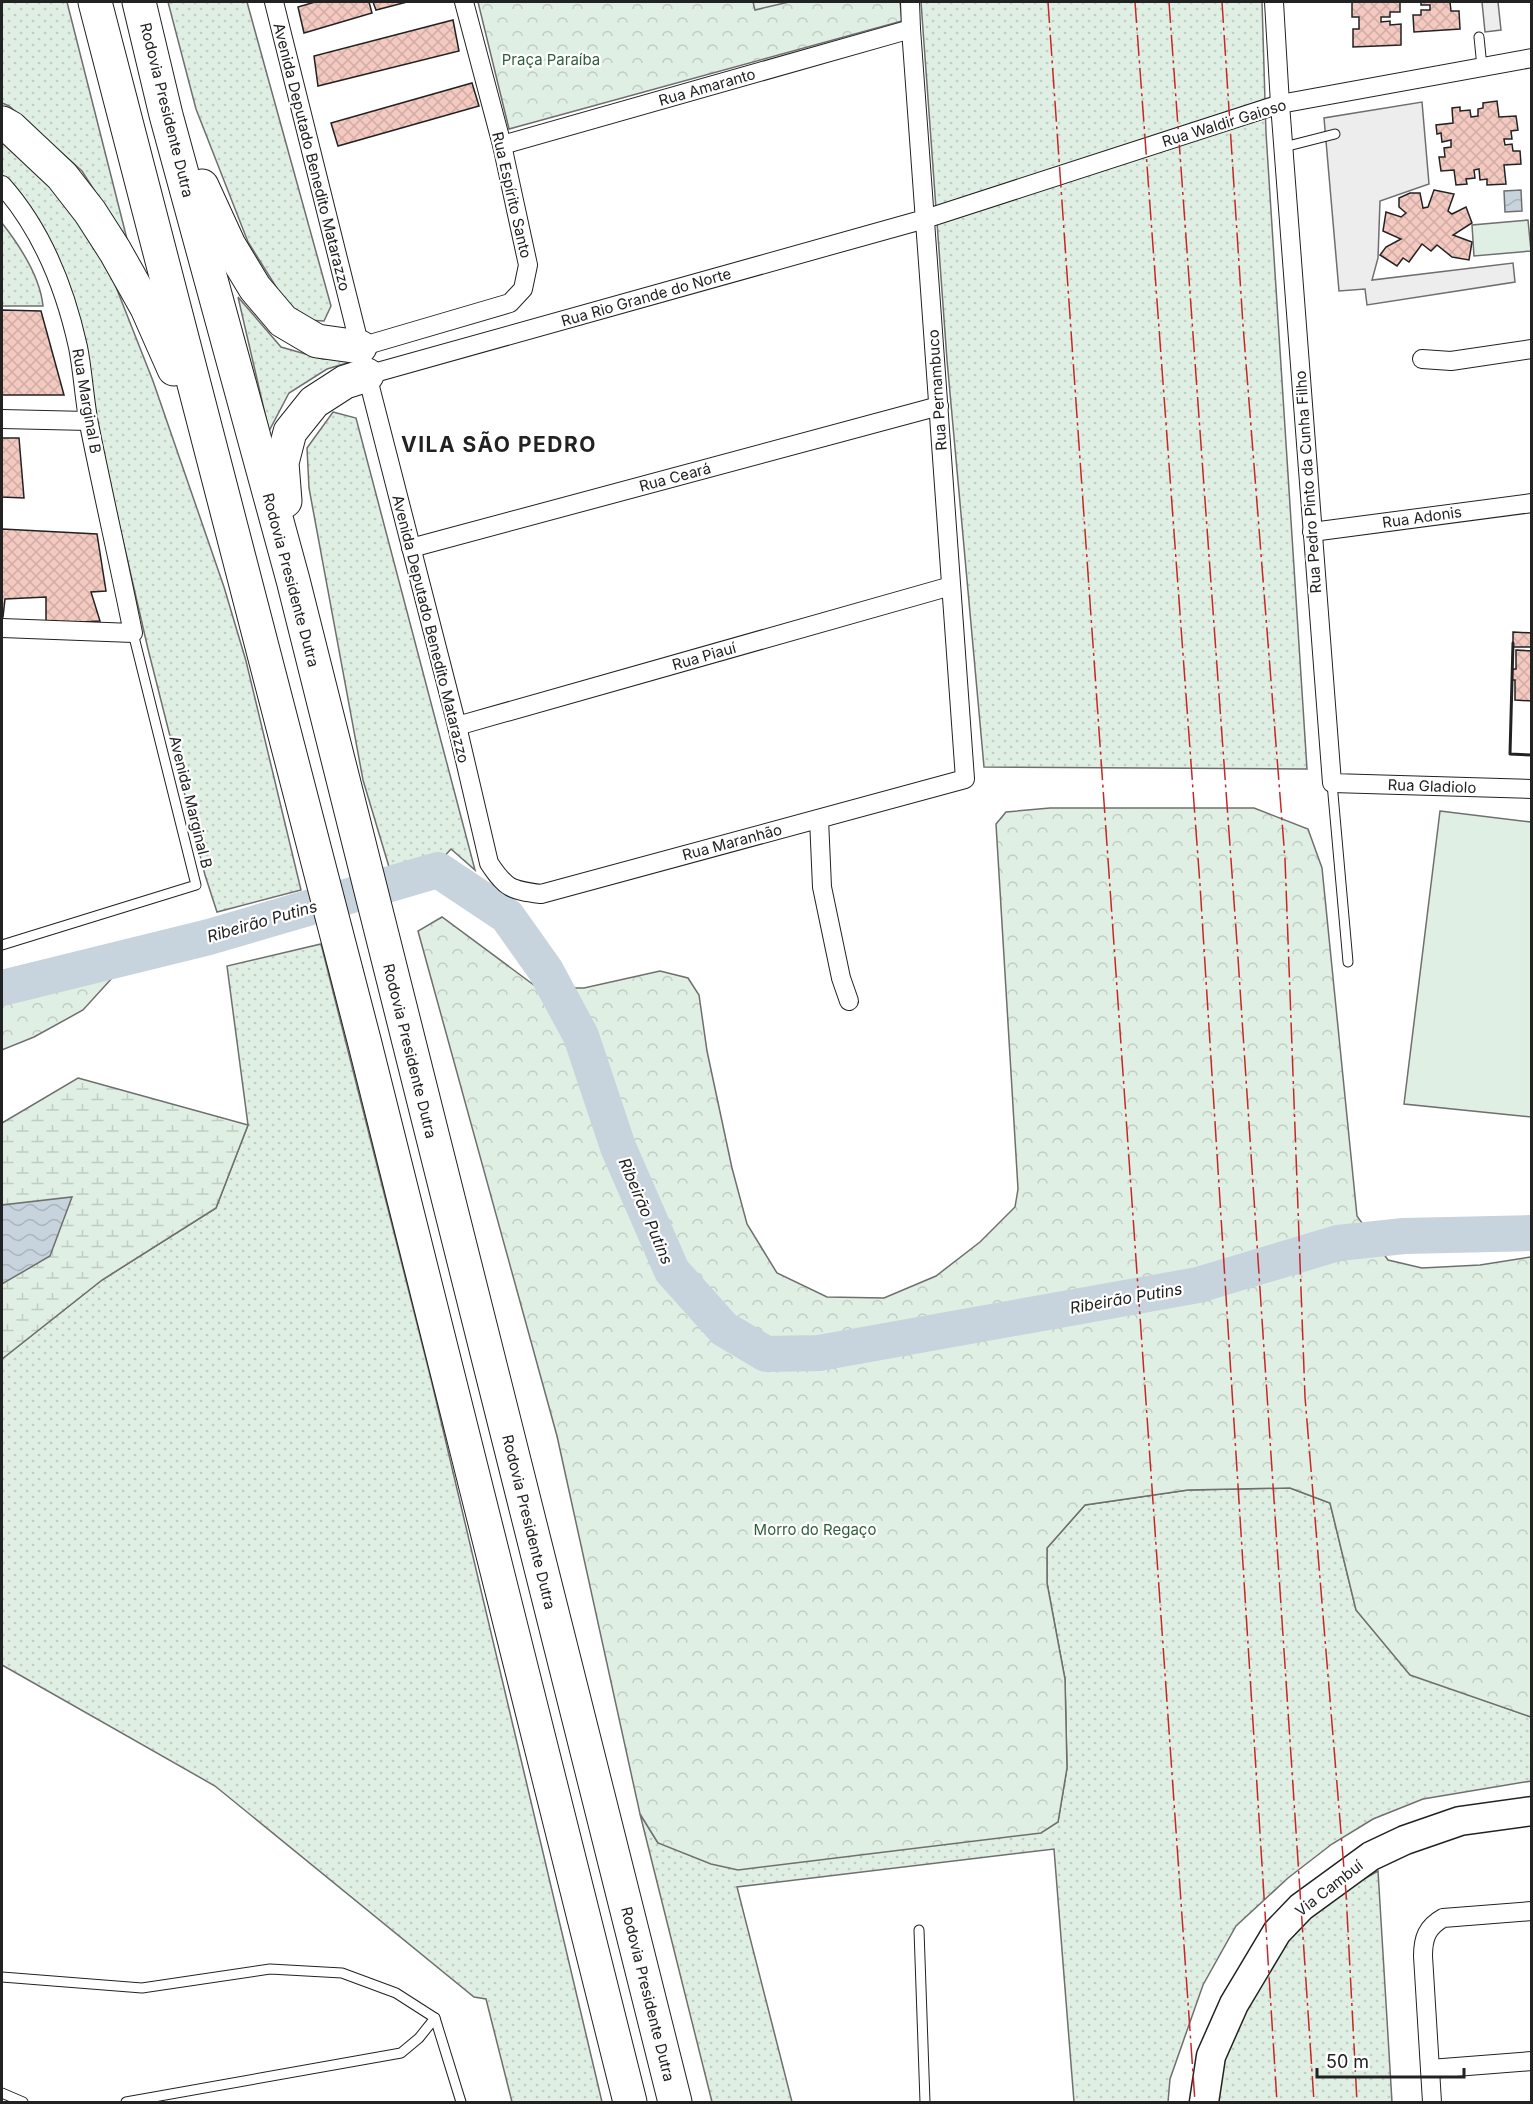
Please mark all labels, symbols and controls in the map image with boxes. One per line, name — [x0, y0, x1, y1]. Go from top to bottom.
street label: Rodovia Presidente Dutra — [136, 21, 198, 199]
street label: Avenida Deputado Benedito Matarazzo — [269, 21, 355, 293]
park label: Praça Paraíba — [502, 50, 600, 69]
street label: Rua Amaranto — [656, 64, 758, 110]
street label: Rua Waldir Gaioso — [1160, 95, 1288, 151]
street label: Rua Espírito Santo — [488, 130, 536, 260]
street label: Rua Rio Grande do Norte — [559, 264, 733, 330]
street label: Rua Pernambuco — [923, 329, 951, 451]
street label: Rua Marginal B — [68, 347, 106, 455]
street label: Rua Pedro Pinto da Cunha Filho — [1291, 370, 1325, 594]
district label: VILA SÃO PEDRO — [401, 431, 597, 457]
street label: Rua Ceará — [637, 458, 713, 496]
street label: Rodovia Presidente Dutra — [259, 491, 323, 669]
street label: Avenida Deputado Benedito Matarazzo — [388, 493, 474, 765]
street label: Rua Adonis — [1381, 502, 1463, 532]
street label: Rua Piauí — [670, 638, 738, 674]
street label: Avenida Marginal B — [165, 734, 217, 870]
street label: Rua Gladiolo — [1387, 775, 1477, 797]
street label: Rua Maranhão — [680, 820, 784, 864]
water label: Ribeirão Putins — [205, 896, 319, 946]
street label: Rodovia Presidente Dutra — [379, 962, 441, 1140]
water label: Ribeirão Putins — [615, 1155, 677, 1267]
water label: Ribeirão Putins — [1068, 1278, 1184, 1318]
street label: Rodovia Presidente Dutra — [498, 1433, 560, 1611]
park label: Morro do Regaço — [754, 1520, 876, 1539]
street label: Via Cambuí — [1291, 1855, 1367, 1920]
street label: Rodovia Presidente Dutra — [617, 1905, 679, 2083]
scale bar — [1317, 2041, 1464, 2079]
text: 50 m — [1326, 2051, 1369, 2072]

